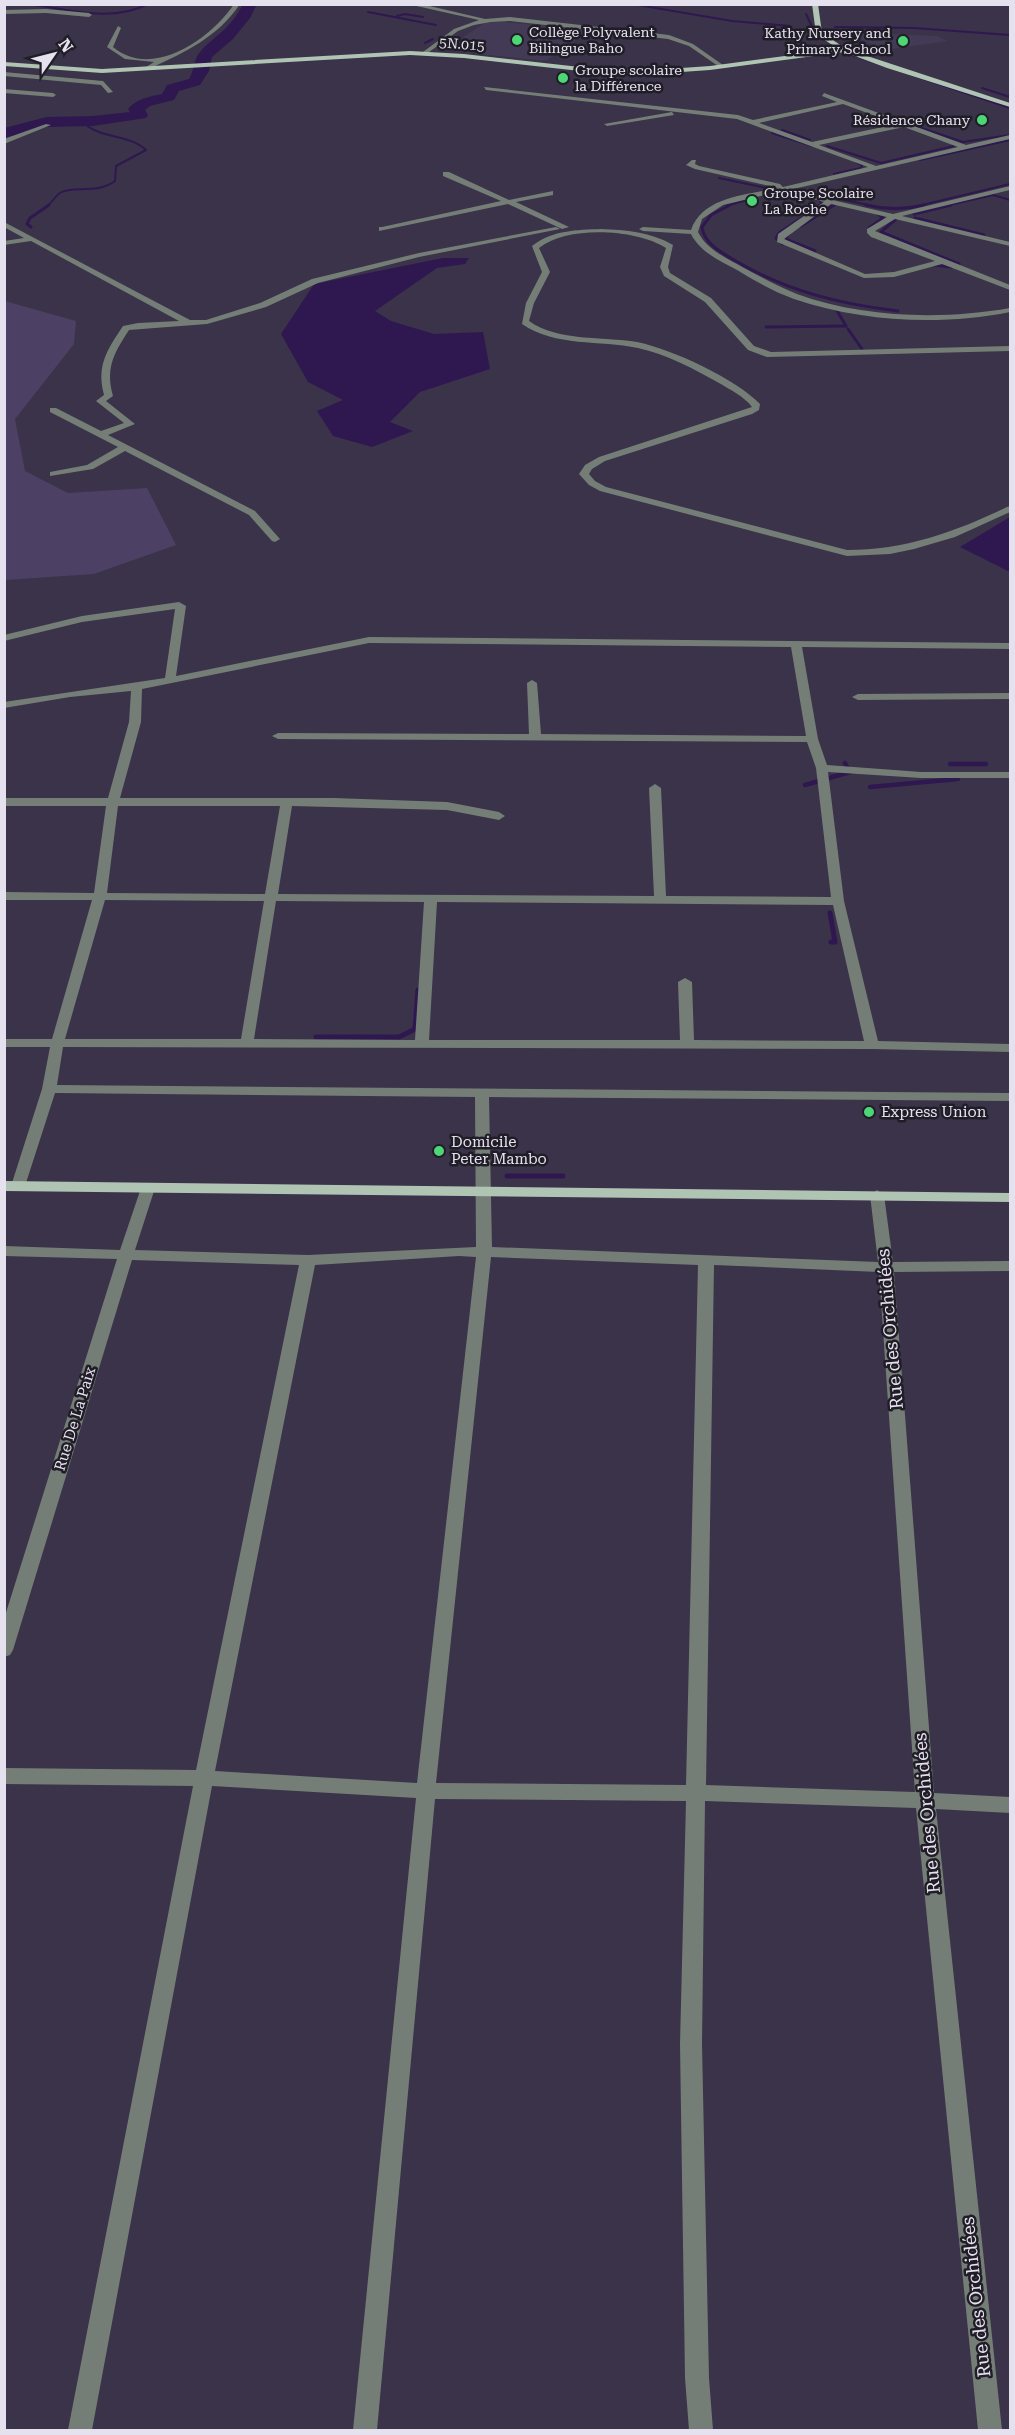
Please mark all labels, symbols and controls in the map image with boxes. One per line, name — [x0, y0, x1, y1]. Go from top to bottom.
north arrow — [24, 24, 84, 84]
place label: Collège Polyvalent Bilingue Baho — [529, 24, 655, 56]
place label: Kathy Nursery and Primary School — [764, 25, 892, 57]
marker: Collège Polyvalent Bilingue Baho — [510, 33, 524, 47]
street label: 5N.015 — [439, 34, 486, 54]
marker: Kathy Nursery and Primary School — [896, 34, 910, 48]
text: N — [55, 35, 77, 56]
place label: Groupe scolaire la Différence — [575, 62, 682, 94]
marker: Groupe scolaire la Différence — [556, 71, 570, 85]
place label: Résidence Chany — [853, 112, 971, 128]
marker: Résidence Chany — [975, 113, 989, 127]
place label: Groupe Scolaire La Roche — [764, 185, 874, 217]
marker: Groupe Scolaire La Roche — [745, 194, 759, 208]
place label: Express Union — [881, 1103, 987, 1121]
marker: Express Union — [862, 1105, 876, 1119]
place label: Domicile Peter Mambo — [451, 1133, 547, 1168]
marker: Domicile Peter Mambo — [432, 1144, 446, 1158]
street label: Rue des Orchidées — [872, 1248, 907, 1410]
street label: Rue De La Paix — [51, 1365, 99, 1473]
street label: Rue des Orchidées — [909, 1732, 944, 1894]
street label: Rue des Orchidées — [957, 2216, 994, 2378]

